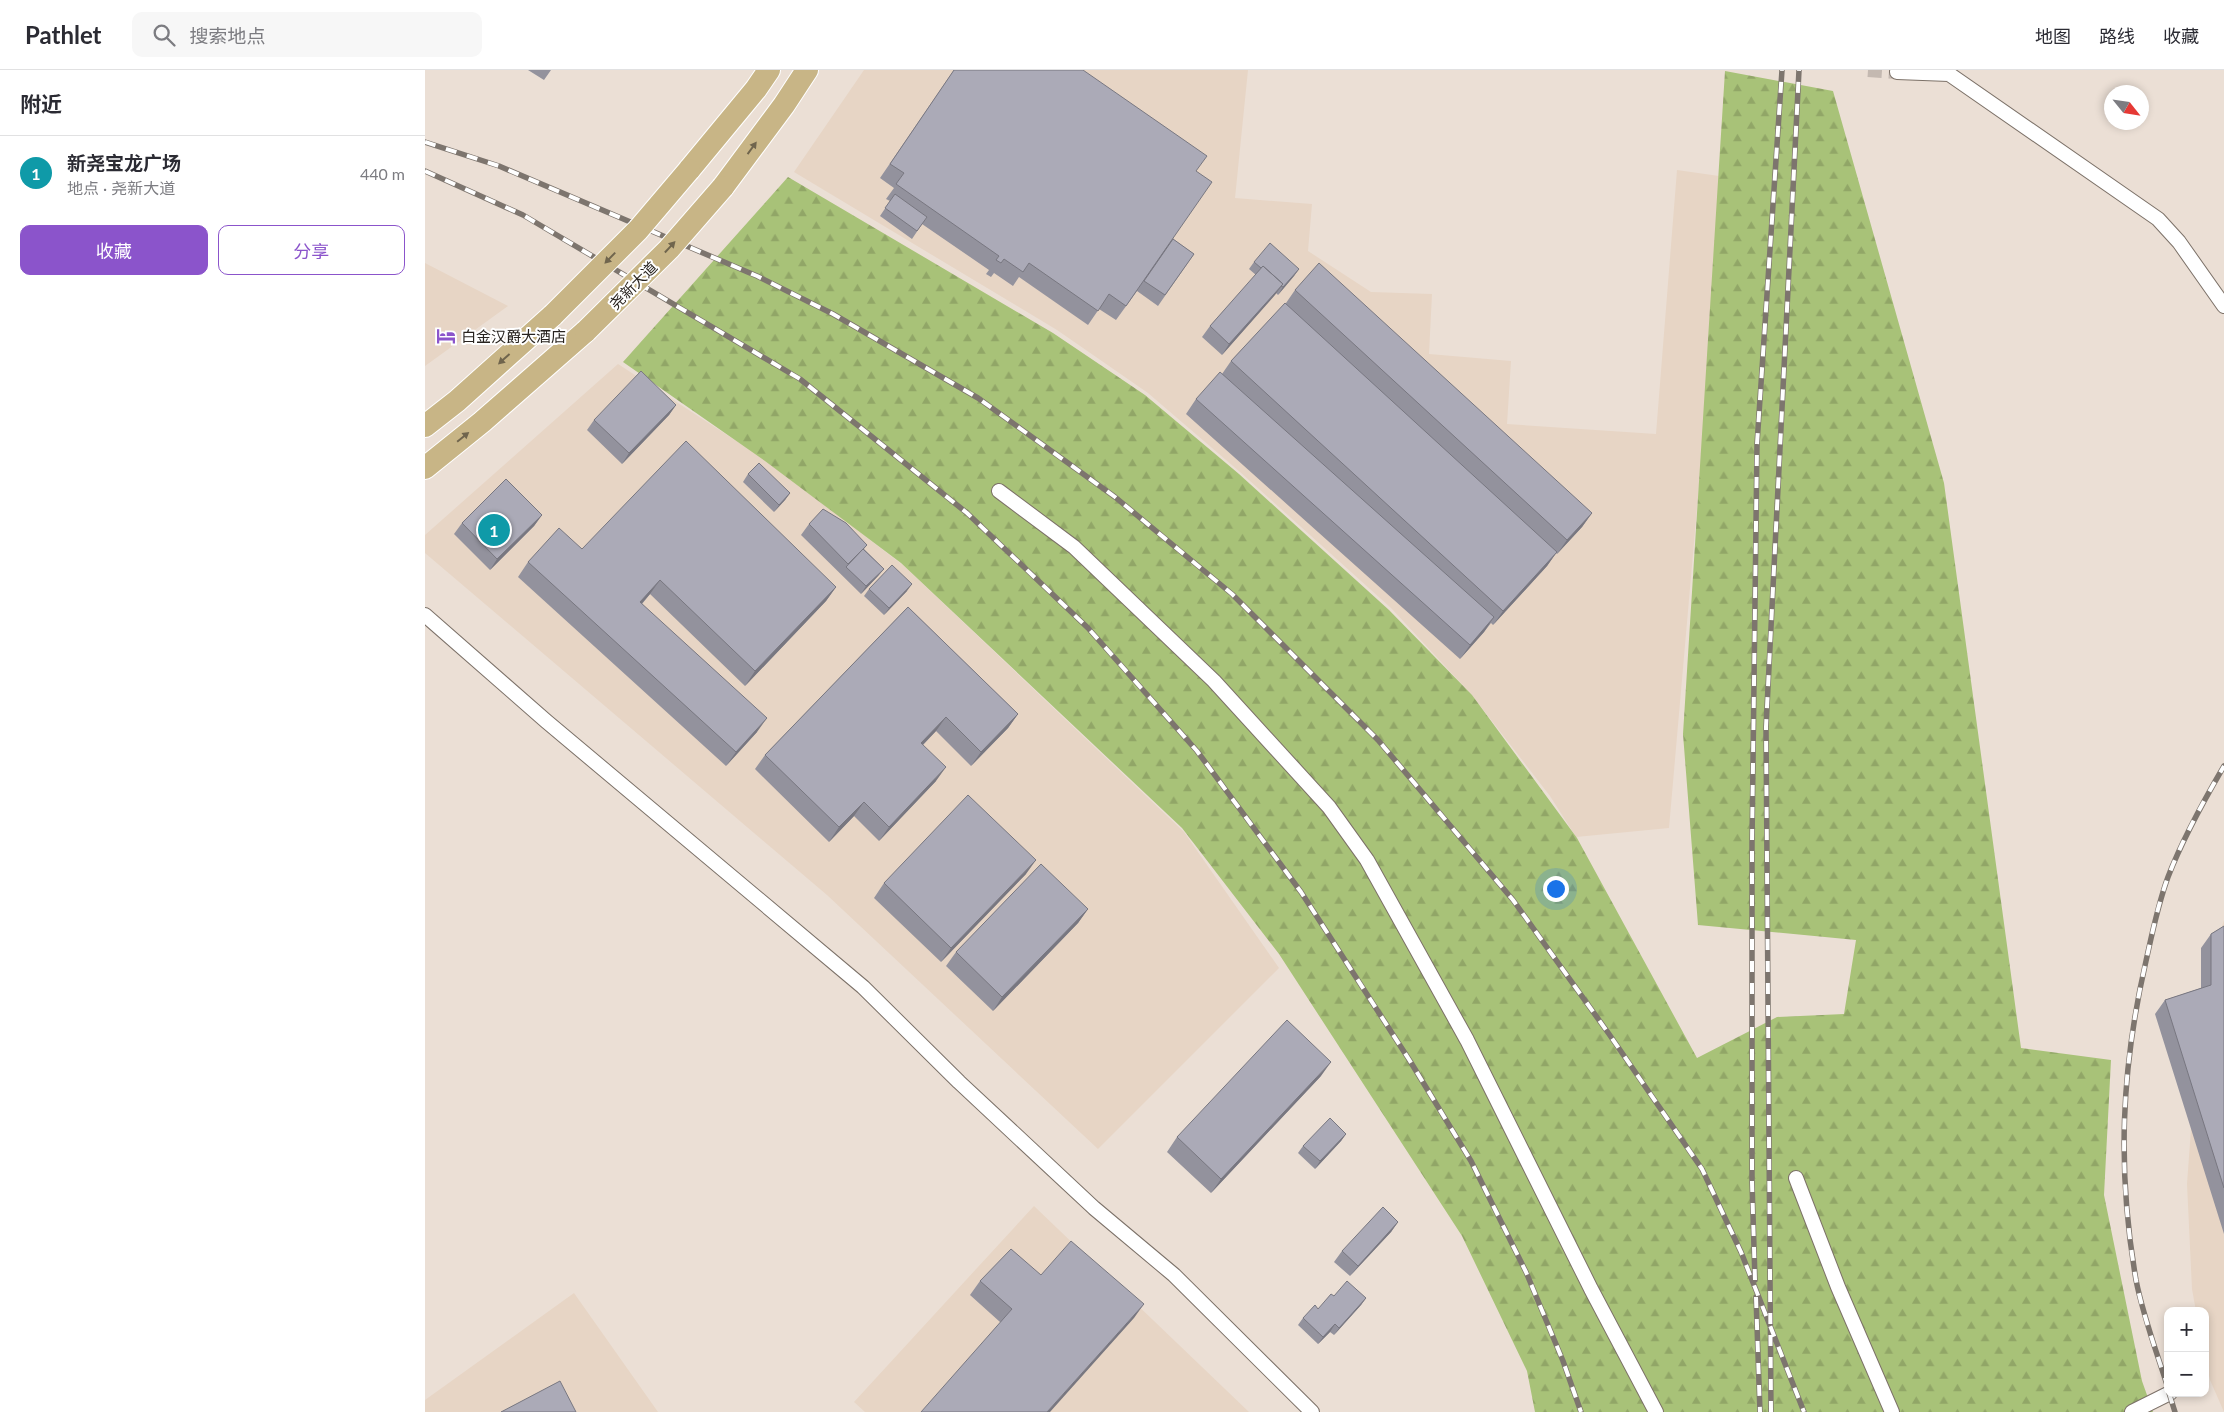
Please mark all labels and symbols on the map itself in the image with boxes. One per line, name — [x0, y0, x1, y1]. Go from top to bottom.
north arrow — [2104, 85, 2149, 130]
one-way arrow — [747, 141, 757, 155]
one-way arrow — [664, 242, 676, 254]
one-way arrow — [604, 252, 616, 264]
street label: 尧新大道 — [605, 257, 661, 313]
hotel icon: 白金汉爵大酒店 — [435, 325, 457, 347]
place label: 白金汉爵大酒店 — [461, 327, 566, 345]
one-way arrow — [498, 353, 510, 365]
one-way arrow — [456, 432, 469, 443]
pin: 1 — [478, 511, 510, 549]
your location — [1543, 876, 1569, 902]

